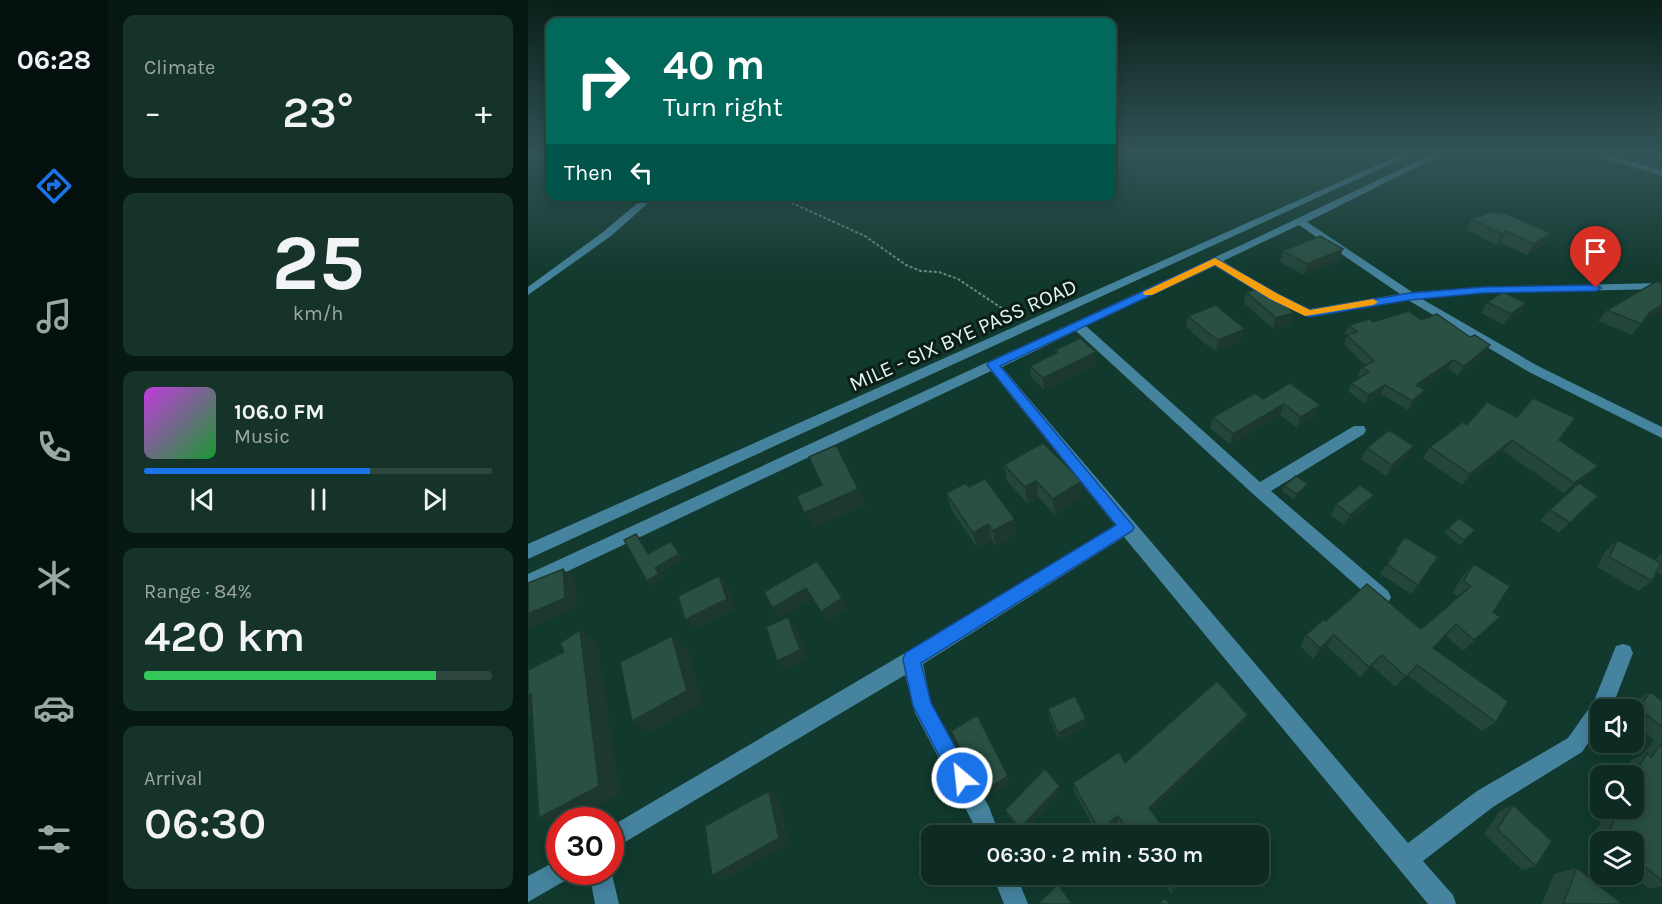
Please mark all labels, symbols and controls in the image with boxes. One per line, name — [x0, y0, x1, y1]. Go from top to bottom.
text: 40 m — [663, 40, 765, 90]
icon: right — [564, 42, 642, 120]
text: 06:28 — [17, 44, 91, 76]
text: Climate — [144, 56, 215, 79]
text: 23° — [282, 86, 354, 138]
text: Turn right — [663, 91, 783, 123]
text: − — [144, 93, 161, 131]
text: + — [475, 93, 492, 131]
icon: left — [625, 156, 658, 189]
text: Then — [564, 160, 613, 186]
icon: directions — [33, 165, 75, 207]
text: 25 — [272, 217, 364, 309]
pin — [1570, 226, 1621, 288]
icon: arrive — [1579, 235, 1612, 268]
street label: MILE - SIX BYE PASS ROAD — [845, 274, 1081, 396]
icon: music — [33, 295, 75, 337]
text: km/h — [293, 302, 343, 325]
text: 106.0 FM — [234, 399, 325, 425]
text: Music — [234, 425, 290, 448]
icon: phone — [33, 426, 75, 468]
icon: previous — [186, 483, 219, 516]
icon: pause — [302, 483, 335, 516]
icon: next — [418, 483, 451, 516]
icon: climate — [33, 557, 75, 599]
text: Range · 84% — [144, 580, 252, 603]
text: 420 km — [144, 610, 305, 662]
icon: car — [33, 687, 75, 729]
map controls — [1590, 699, 1644, 885]
button: sound — [1590, 699, 1644, 753]
position arrow — [930, 746, 994, 810]
button: search — [1590, 765, 1644, 819]
text: Arrival — [144, 767, 203, 790]
text: 06:30 — [144, 797, 266, 849]
speed limit sign: 30 — [546, 807, 624, 885]
icon: filters — [33, 818, 75, 860]
button: layers — [1590, 831, 1644, 885]
text: 06:30 · 2 min · 530 m — [987, 842, 1203, 868]

